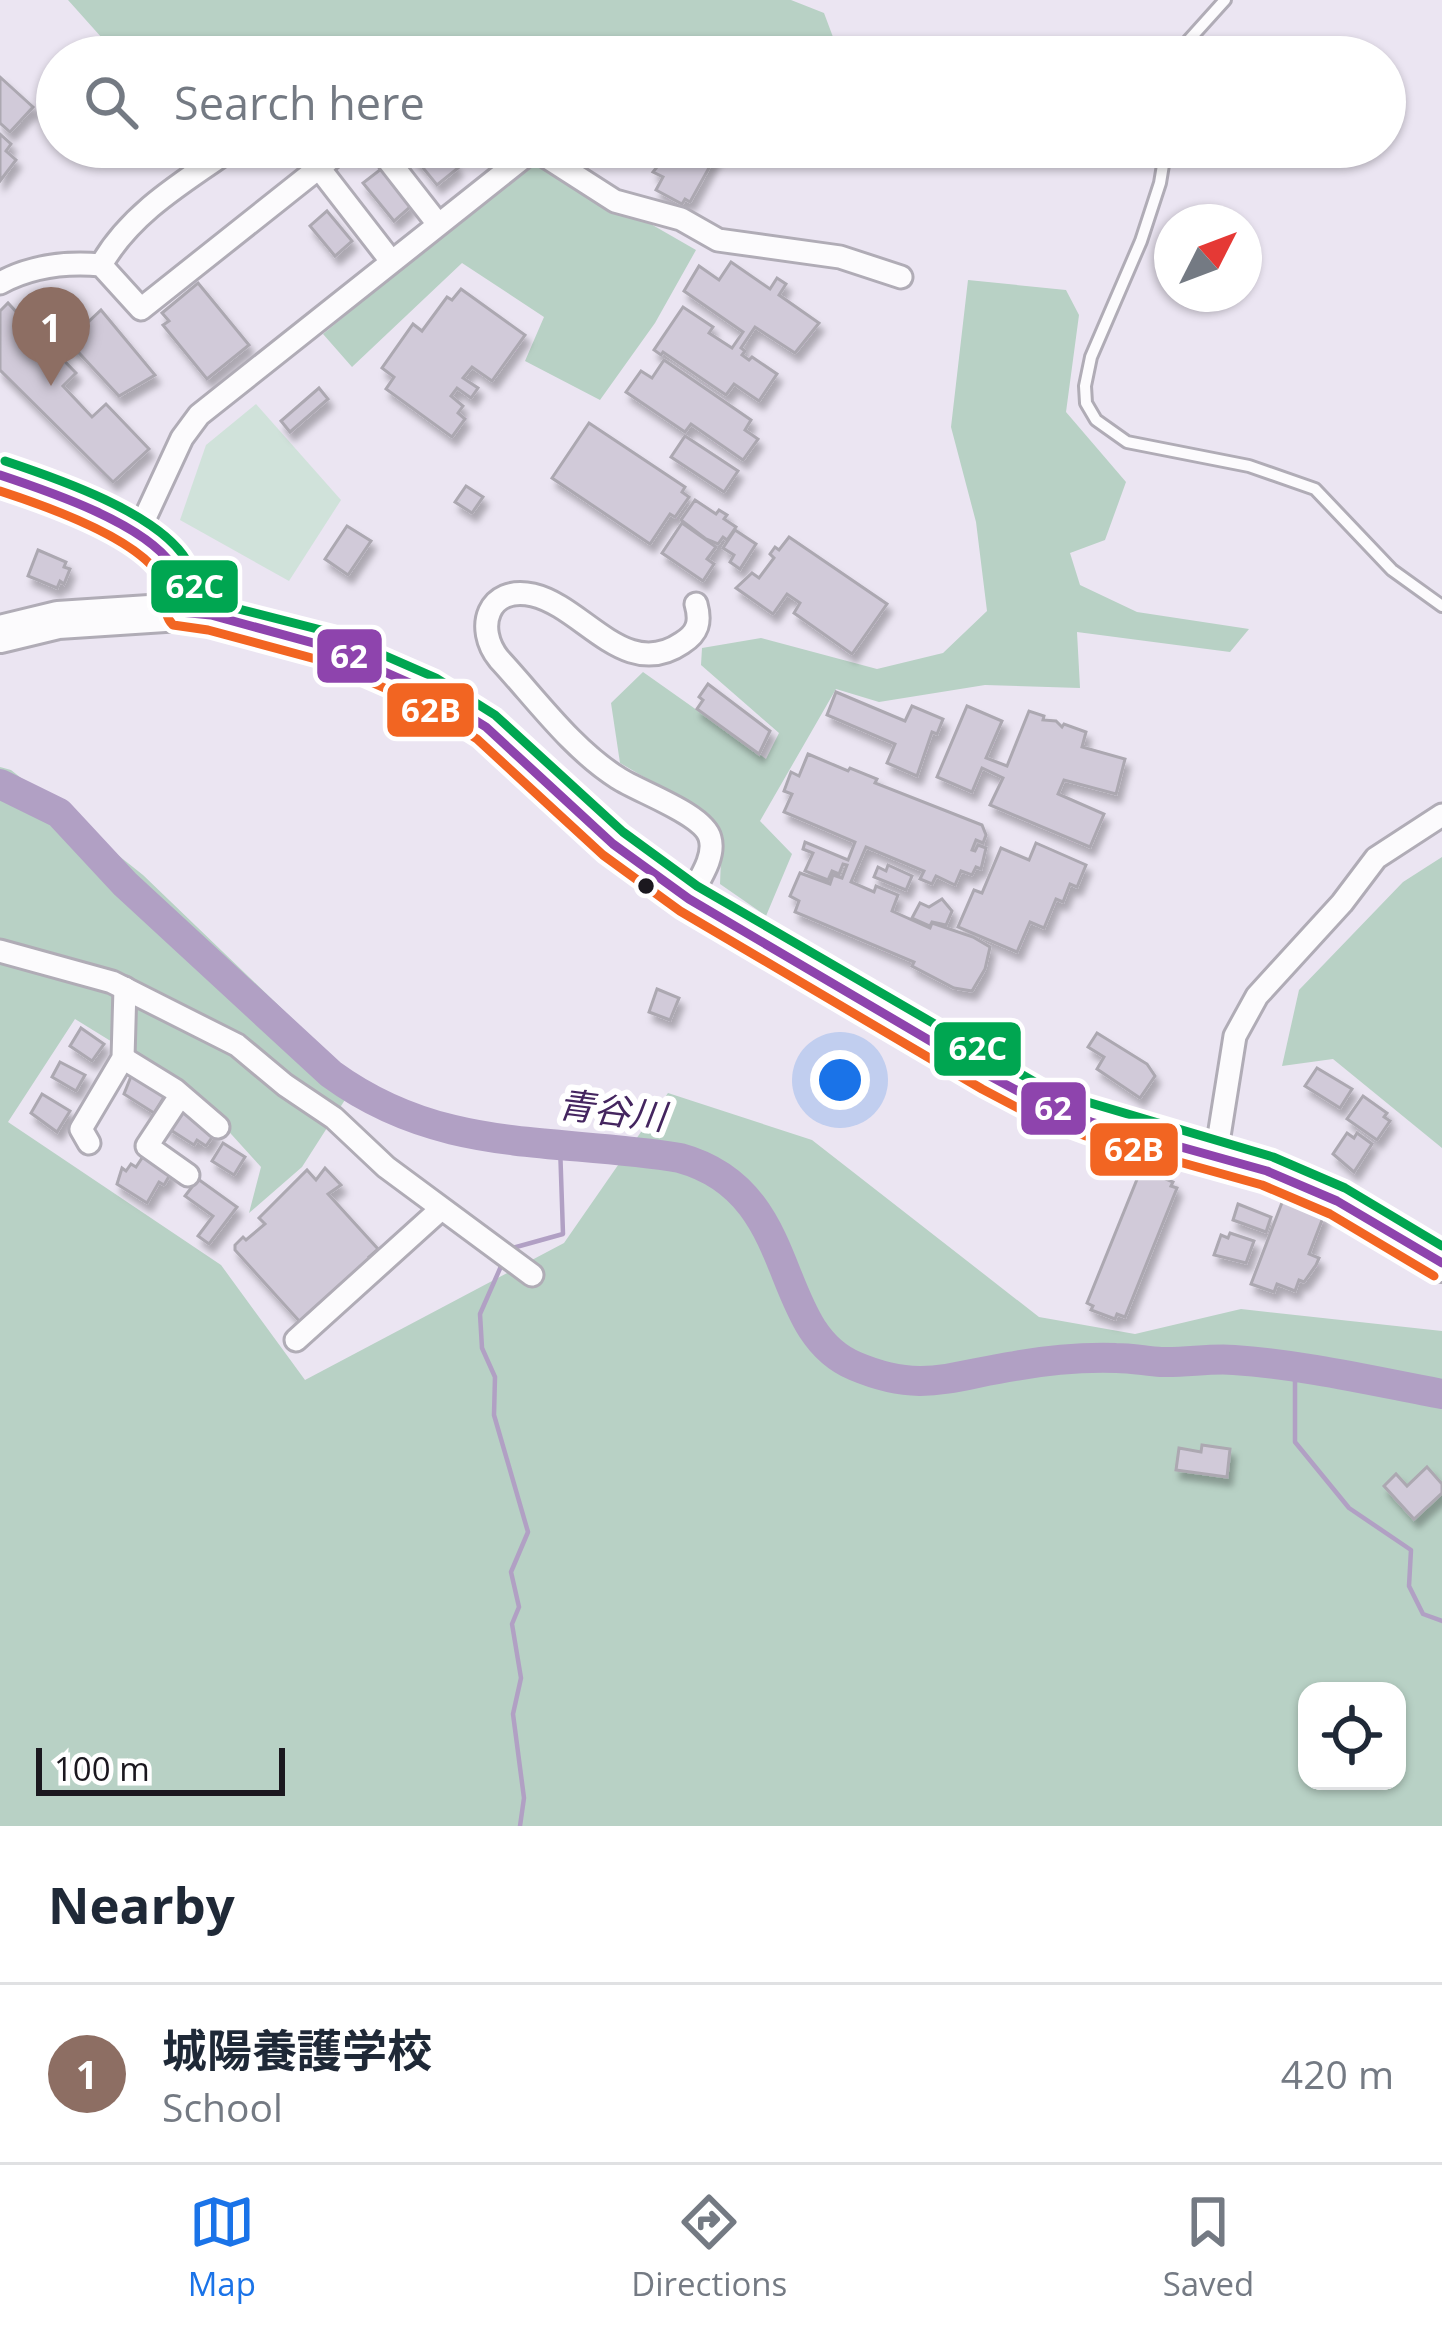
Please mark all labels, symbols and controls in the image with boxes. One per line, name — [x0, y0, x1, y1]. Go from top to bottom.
search box — [36, 36, 1406, 168]
icon: search — [78, 69, 144, 135]
text: Search here — [174, 72, 425, 133]
north arrow — [1154, 204, 1262, 312]
pin: 1 — [12, 287, 90, 386]
line badge: 62C — [149, 558, 240, 615]
text: 62C — [166, 563, 224, 608]
line badge: 62 — [315, 627, 384, 685]
text: 62 — [330, 633, 368, 678]
line badge: 62B — [385, 681, 476, 739]
text: 62B — [401, 687, 461, 732]
unlabelled marker — [635, 875, 657, 897]
line badge: 62C — [932, 1020, 1023, 1078]
text: 62C — [949, 1025, 1007, 1070]
your location — [810, 1050, 870, 1110]
water label: 青谷川 — [555, 1079, 673, 1141]
line badge: 62 — [1019, 1080, 1088, 1137]
text: 62 — [1034, 1085, 1072, 1130]
line badge: 62B — [1088, 1121, 1180, 1178]
text: 62B — [1104, 1126, 1164, 1171]
map controls — [1298, 1682, 1406, 1790]
button: locate — [1298, 1682, 1406, 1790]
scale bar — [36, 1742, 285, 1795]
text: 100 m — [54, 1746, 150, 1791]
text: Nearby — [48, 1869, 235, 1939]
text: 城陽養護学校 — [162, 2019, 432, 2080]
text: 1 — [76, 2047, 98, 2100]
text: 420 m — [1281, 2047, 1394, 2100]
text: School — [162, 2080, 283, 2133]
tab: Map — [188, 2189, 256, 2306]
tab: Directions — [631, 2189, 787, 2306]
tab: Saved — [1163, 2189, 1254, 2306]

